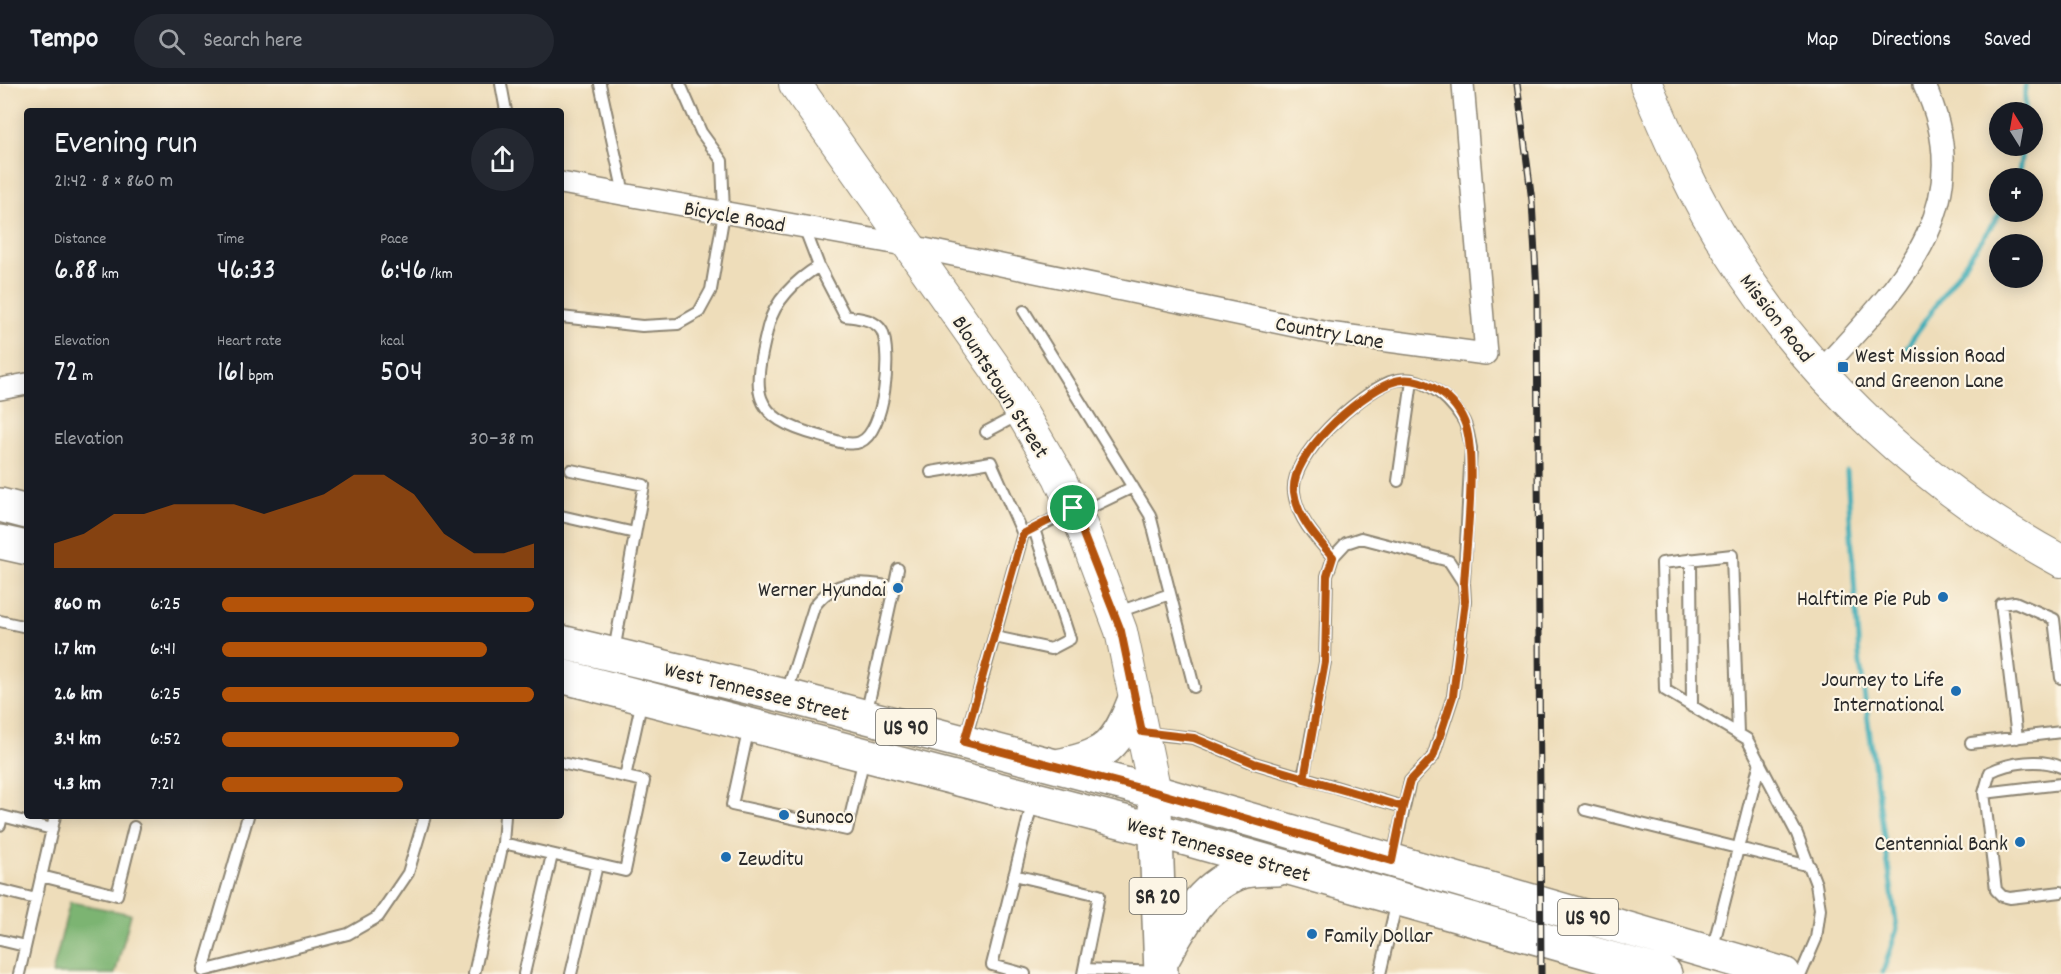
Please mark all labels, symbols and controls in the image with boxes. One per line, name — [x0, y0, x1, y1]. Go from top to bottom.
search box — [134, 14, 554, 68]
text: Tempo — [30, 21, 98, 61]
icon: search — [155, 25, 188, 58]
text: Search here — [203, 26, 303, 57]
text: Map — [1807, 26, 1838, 56]
text: Directions — [1871, 26, 1951, 56]
text: Saved — [1984, 26, 2031, 56]
north arrow — [1989, 102, 2043, 156]
map controls — [1989, 102, 2043, 288]
text: Evening run — [54, 122, 198, 169]
button: share — [471, 128, 534, 191]
text: 21:42 · 8 × 860 m — [54, 168, 173, 196]
button: + — [1989, 168, 2043, 222]
street label: Bicycle Road — [681, 194, 787, 243]
text: Distance — [54, 228, 106, 251]
text: Time — [217, 228, 244, 251]
text: Pace — [380, 228, 408, 251]
button: − — [1989, 234, 2043, 288]
text: 6.88 — [54, 251, 98, 294]
text: 46:33 — [217, 251, 276, 294]
text: 6:46 — [380, 251, 427, 294]
text: km — [98, 263, 119, 286]
text: /km — [427, 263, 453, 286]
street label: Mission Road — [1731, 268, 1820, 370]
street label: Blountstown Street — [943, 310, 1055, 465]
street label: Country Lane — [1273, 310, 1386, 359]
text: Elevation — [54, 330, 110, 353]
text: Heart rate — [217, 330, 282, 353]
text: kcal — [380, 330, 404, 353]
place label: West Mission Road and Greenon Lane — [1855, 342, 2005, 398]
text: 72 — [54, 353, 79, 396]
text: 161 — [217, 353, 245, 396]
text: 504 — [380, 353, 423, 396]
marker: West Mission Road and Greenon Lane — [1836, 360, 1850, 374]
text: m — [79, 365, 93, 388]
text: bpm — [245, 365, 274, 388]
text: Elevation — [54, 426, 124, 454]
text: 30–38 m — [469, 426, 534, 454]
pin — [1047, 482, 1098, 533]
icon: arrive — [1056, 491, 1089, 524]
place label: Werner Hyundai — [758, 576, 886, 607]
marker: Werner Hyundai — [891, 581, 905, 595]
place label: Halftime Pie Pub — [1797, 585, 1931, 616]
marker: Halftime Pie Pub — [1936, 590, 1950, 604]
text: 860 m — [54, 591, 101, 619]
text: 6:25 — [150, 591, 181, 619]
text: 1.7 km — [54, 636, 96, 664]
text: 6:41 — [150, 636, 176, 664]
street label: West Tennessee Street — [660, 655, 852, 731]
place label: Journey to Life International — [1821, 666, 1944, 722]
text: 2.6 km — [54, 681, 102, 709]
text: 6:25 — [150, 681, 181, 709]
marker: Journey to Life International — [1949, 684, 1963, 698]
road number: US 90 — [876, 709, 936, 745]
text: 3.4 km — [54, 726, 101, 754]
text: 6:52 — [150, 726, 181, 754]
text: 4.3 km — [54, 771, 101, 799]
text: 7:21 — [150, 771, 174, 799]
place label: Sunoco — [796, 803, 854, 834]
marker: Sunoco — [777, 808, 791, 822]
street label: West Tennessee Street — [1123, 810, 1313, 892]
place label: Centennial Bank — [1875, 830, 2008, 861]
marker: Centennial Bank — [2013, 835, 2027, 849]
place label: Zewditu — [738, 845, 804, 876]
marker: Zewditu — [719, 850, 733, 864]
road number: SR 20 — [1130, 878, 1186, 914]
road number: US 90 — [1558, 899, 1618, 935]
place label: Family Dollar — [1324, 922, 1433, 953]
marker: Family Dollar — [1305, 927, 1319, 941]

